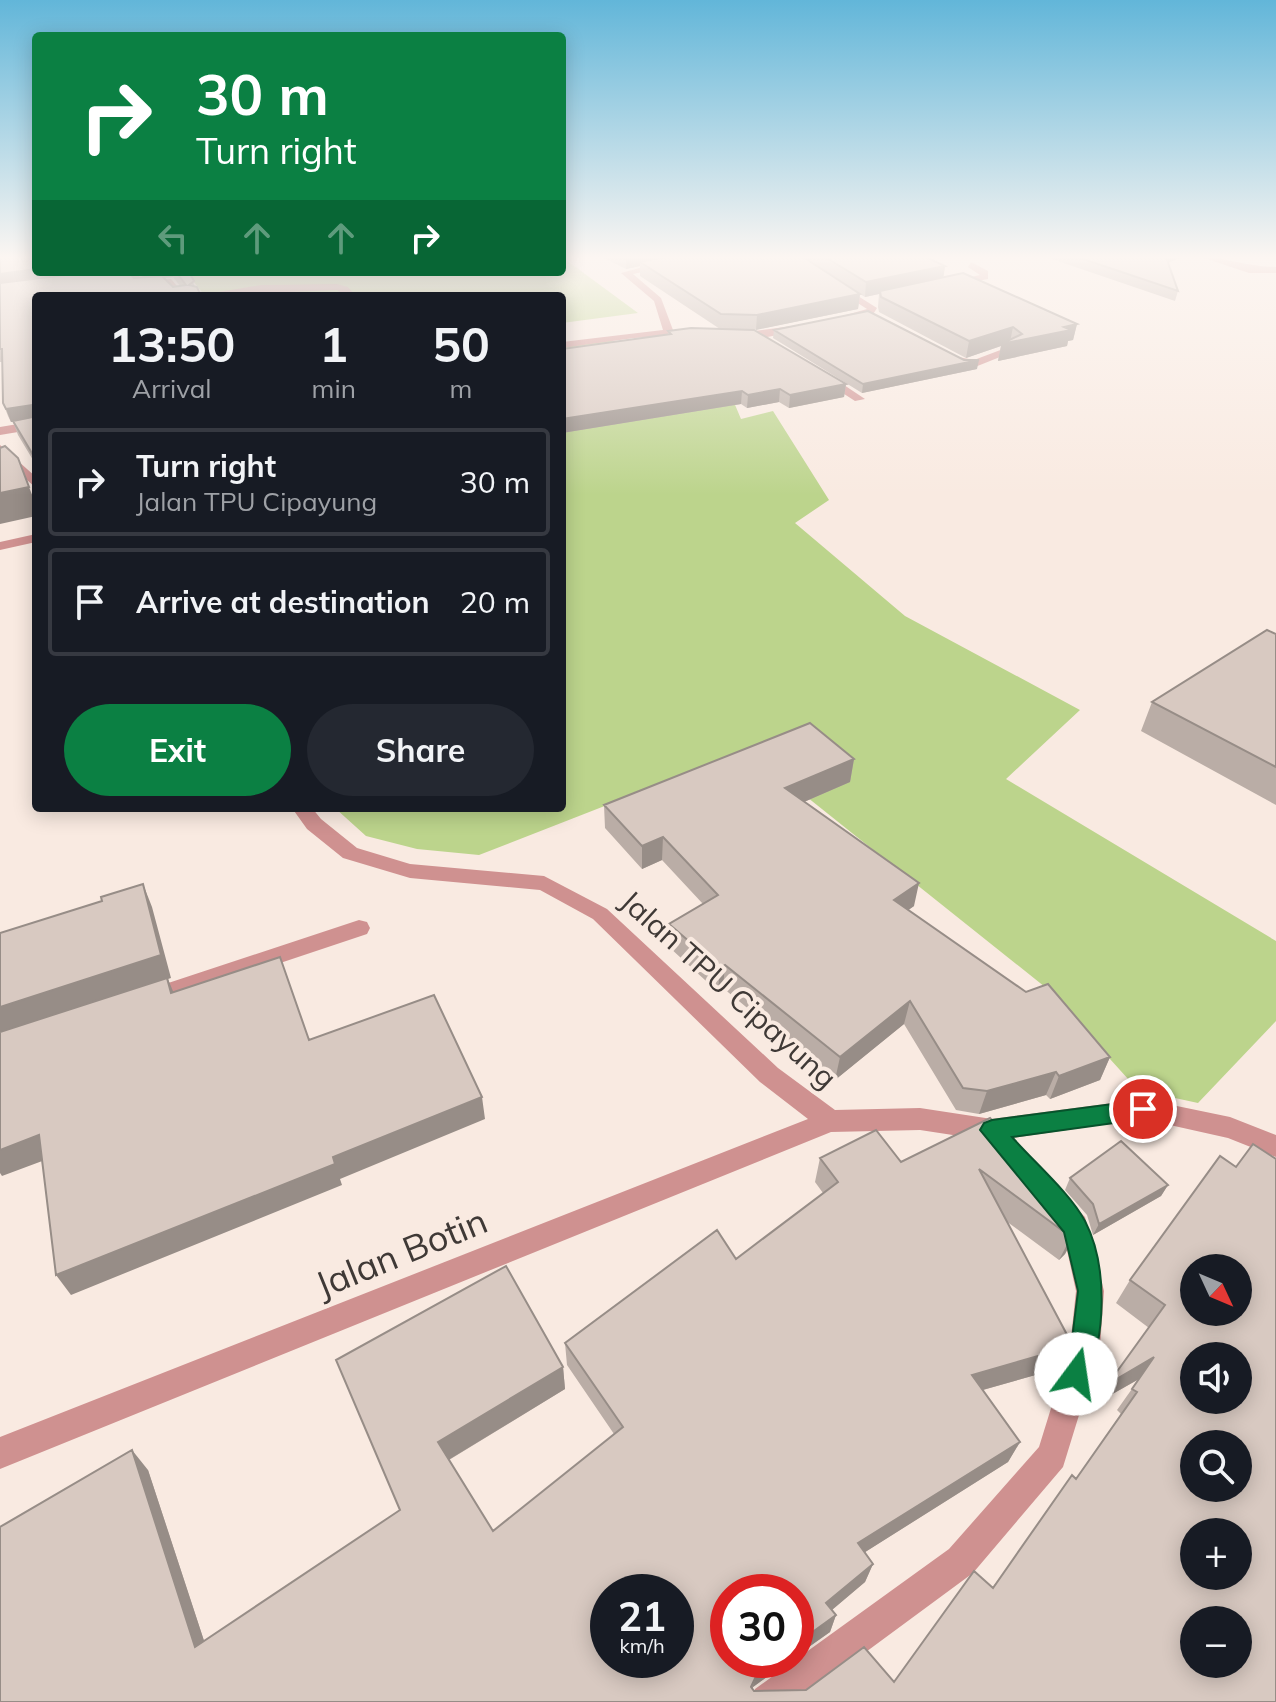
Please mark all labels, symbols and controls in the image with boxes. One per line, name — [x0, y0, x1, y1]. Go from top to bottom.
text: 30 m — [196, 59, 329, 129]
icon: right — [64, 64, 168, 168]
text: Turn right — [196, 128, 357, 173]
icon: left — [151, 216, 195, 260]
icon: ahead — [235, 216, 279, 260]
icon: ahead — [319, 216, 363, 260]
icon: right — [403, 216, 447, 260]
text: 13:50 — [108, 314, 235, 374]
text: 1 — [319, 314, 348, 374]
text: 50 — [432, 314, 490, 374]
text: Arrival — [132, 372, 212, 405]
text: min — [312, 372, 356, 405]
text: m — [450, 372, 472, 405]
text: Turn right — [136, 447, 276, 485]
icon: right — [68, 460, 112, 504]
text: 30 m — [460, 463, 530, 501]
text: Jalan TPU Cipayung — [136, 485, 377, 518]
icon: arrive — [68, 580, 112, 624]
text: Arrive at destination — [136, 583, 430, 621]
text: 20 m — [460, 583, 530, 621]
button: Exit — [64, 704, 291, 796]
button: Share — [307, 704, 534, 796]
street label: Jalan TPU Cipayung — [613, 882, 845, 1096]
pin — [1109, 1075, 1177, 1143]
icon: arrive — [1121, 1087, 1165, 1131]
street label: Jalan Botin — [309, 1197, 493, 1307]
north arrow — [1180, 1254, 1252, 1326]
map controls — [1180, 1254, 1252, 1678]
position arrow — [1034, 1332, 1118, 1416]
button: sound — [1180, 1342, 1252, 1414]
button: search — [1180, 1430, 1252, 1502]
button: + — [1180, 1518, 1252, 1590]
speed limit sign: 30 — [710, 1574, 814, 1678]
text: 21 — [618, 1591, 666, 1641]
button: − — [1180, 1606, 1252, 1678]
text: km/h — [619, 1633, 665, 1658]

